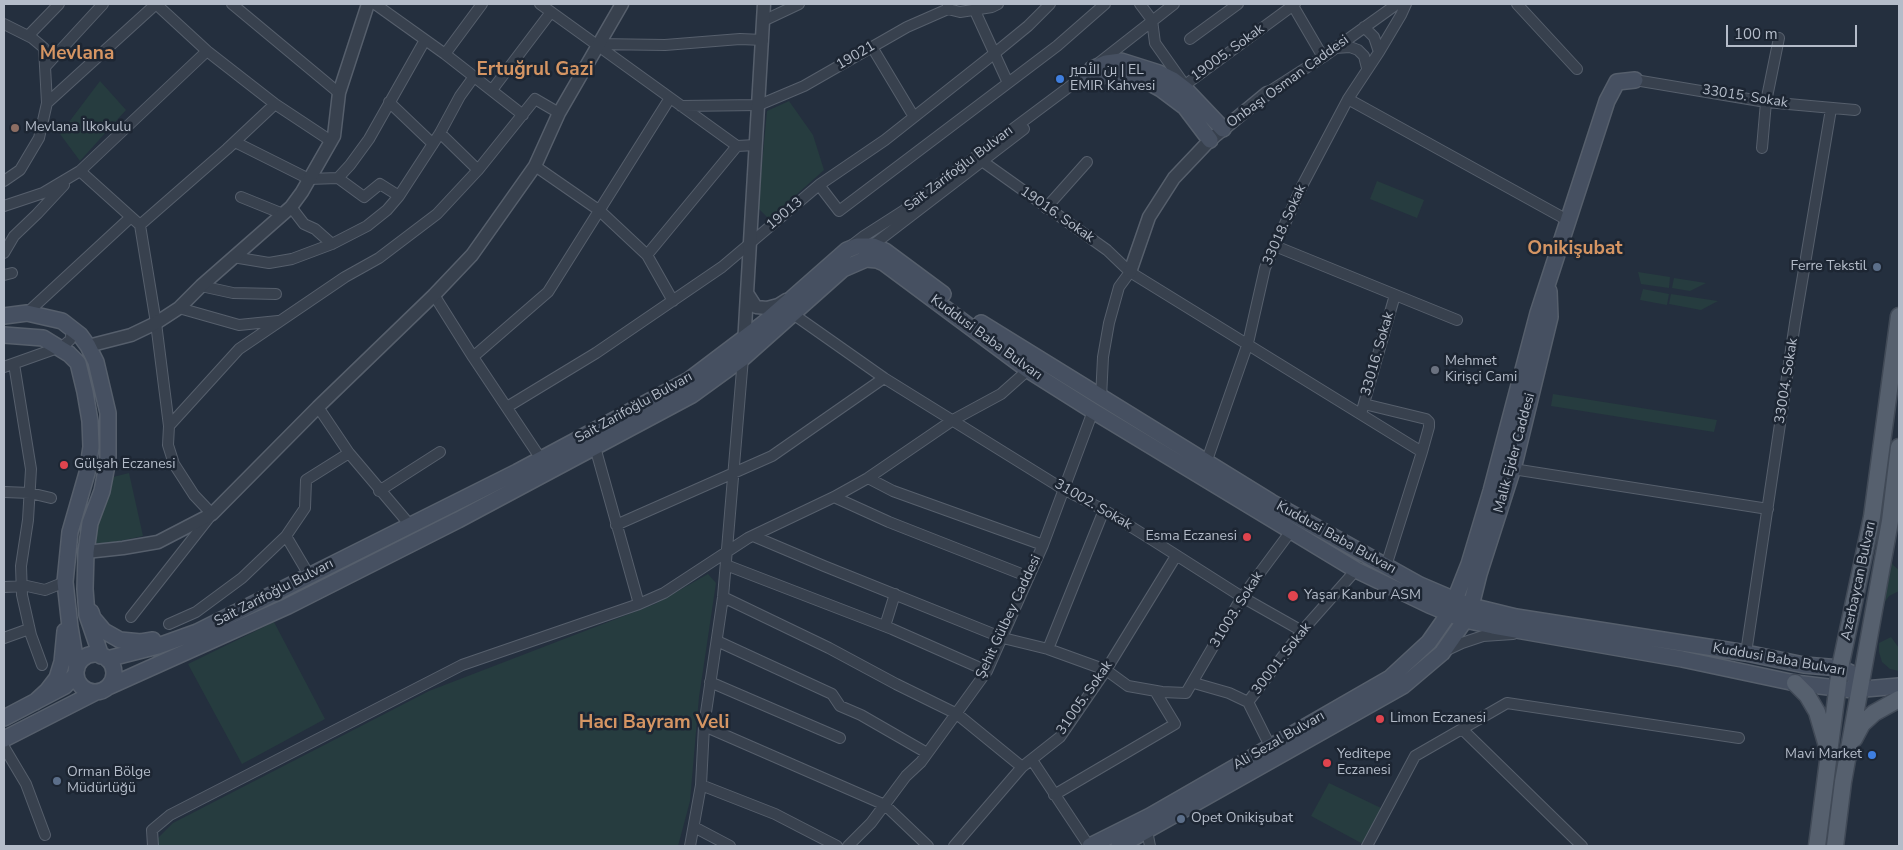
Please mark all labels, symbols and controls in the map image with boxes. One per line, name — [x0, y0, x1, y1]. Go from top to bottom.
scale bar — [1728, 15, 1859, 47]
street label: 19005. Sokak — [1188, 21, 1268, 85]
text: 100 m — [1734, 24, 1778, 44]
street label: Onbaşı Osman Caddesi — [1224, 32, 1352, 132]
street label: 19021 — [834, 38, 878, 74]
district label: Mevlana — [40, 43, 114, 65]
district label: Ertuğrul Gazi — [477, 59, 593, 81]
place label: بن الأمير | EL EMIR Kahvesi — [1070, 63, 1155, 95]
marker: بن الأمير | EL EMIR Kahvesi — [1054, 73, 1066, 85]
street label: 33015. Sokak — [1701, 82, 1789, 112]
place label: Mevlana İlkokulu — [25, 120, 131, 136]
marker: Mevlana İlkokulu — [9, 122, 21, 134]
street label: Sait Zarifoğlu Bulvarı — [901, 123, 1017, 215]
street label: 33018. Sokak — [1260, 182, 1310, 268]
street label: 19016. Sokak — [1017, 183, 1097, 247]
street label: 19013 — [764, 194, 806, 234]
district label: Onikişubat — [1527, 238, 1623, 260]
place label: Ferre Tekstil — [1791, 259, 1867, 275]
marker: Ferre Tekstil — [1871, 261, 1883, 273]
street label: Kuddusi Baba Bulvarı — [927, 292, 1045, 384]
street label: 33016. Sokak — [1358, 310, 1398, 398]
street label: 33004. Sokak — [1772, 337, 1802, 425]
place label: Mehmet Kirişçi Cami — [1445, 354, 1517, 387]
marker: Mehmet Kirişçi Cami — [1429, 364, 1441, 376]
street label: Sait Zarifoğlu Bulvarı — [572, 369, 696, 447]
street label: Malik Ejder Caddesi — [1491, 391, 1539, 515]
place label: Gülşah Eczanesi — [74, 457, 176, 473]
marker: Gülşah Eczanesi — [58, 459, 70, 471]
street label: 31002. Sokak — [1051, 476, 1135, 534]
street label: Kuddusi Baba Bulvarı — [1273, 498, 1399, 578]
street label: Azerbaycan Bulvarı — [1838, 520, 1880, 642]
place label: Esma Eczanesi — [1145, 529, 1237, 545]
marker: Esma Eczanesi — [1241, 531, 1253, 543]
street label: Şehit Gülbey Caddesi — [973, 552, 1045, 682]
street label: Sait Zarifoğlu Bulvarı — [212, 556, 336, 630]
street label: 31003. Sokak — [1207, 569, 1267, 651]
place label: Yaşar Kanbur ASM — [1304, 588, 1421, 604]
marker: Yaşar Kanbur ASM — [1286, 589, 1300, 603]
street label: 30001. Sokak — [1249, 620, 1315, 698]
street label: Kuddusi Baba Bulvarı — [1711, 640, 1847, 680]
street label: 31005. Sokak — [1053, 658, 1117, 738]
street label: Ali Sezal Bulvarı — [1230, 708, 1328, 774]
place label: Limon Eczanesi — [1390, 711, 1486, 727]
district label: Hacı Bayram Veli — [579, 712, 729, 734]
marker: Limon Eczanesi — [1374, 713, 1386, 725]
place label: Yeditepe Eczanesi — [1337, 747, 1391, 780]
place label: Mavi Market — [1785, 747, 1862, 763]
marker: Mavi Market — [1866, 749, 1878, 761]
marker: Yeditepe Eczanesi — [1321, 757, 1333, 769]
place label: Orman Bölge Müdürlüğü — [67, 765, 151, 798]
marker: Orman Bölge Müdürlüğü — [51, 775, 63, 787]
place label: Opet Onikişubat — [1191, 811, 1293, 827]
marker: Opet Onikişubat — [1175, 813, 1187, 825]

